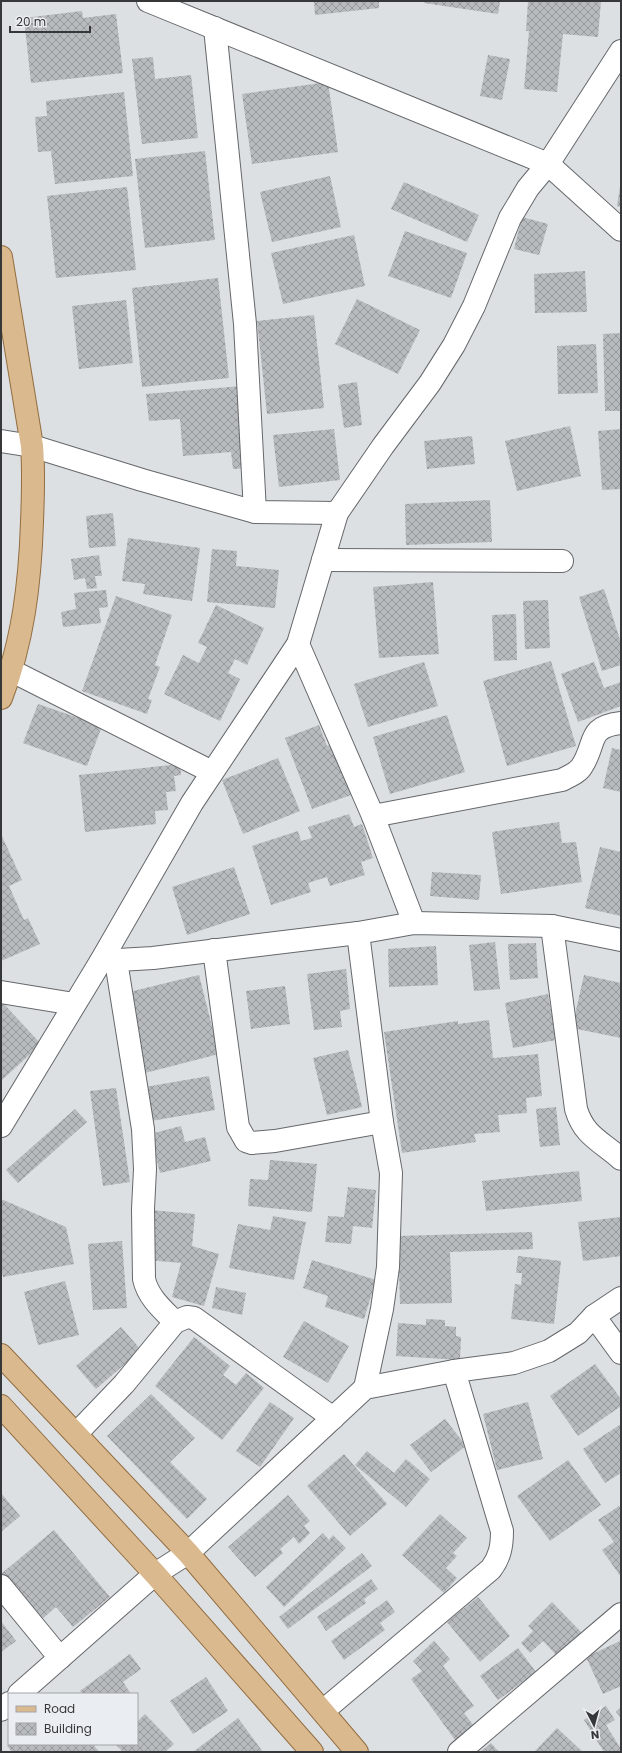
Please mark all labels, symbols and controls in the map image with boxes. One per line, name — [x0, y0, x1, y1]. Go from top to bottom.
scale bar — [10, 8, 90, 34]
text: 20 m — [16, 13, 46, 30]
legend — [8, 1693, 138, 1745]
text: Road — [44, 1700, 75, 1717]
north arrow — [574, 1705, 614, 1745]
text: Building — [44, 1720, 92, 1737]
text: N — [590, 1727, 600, 1743]

